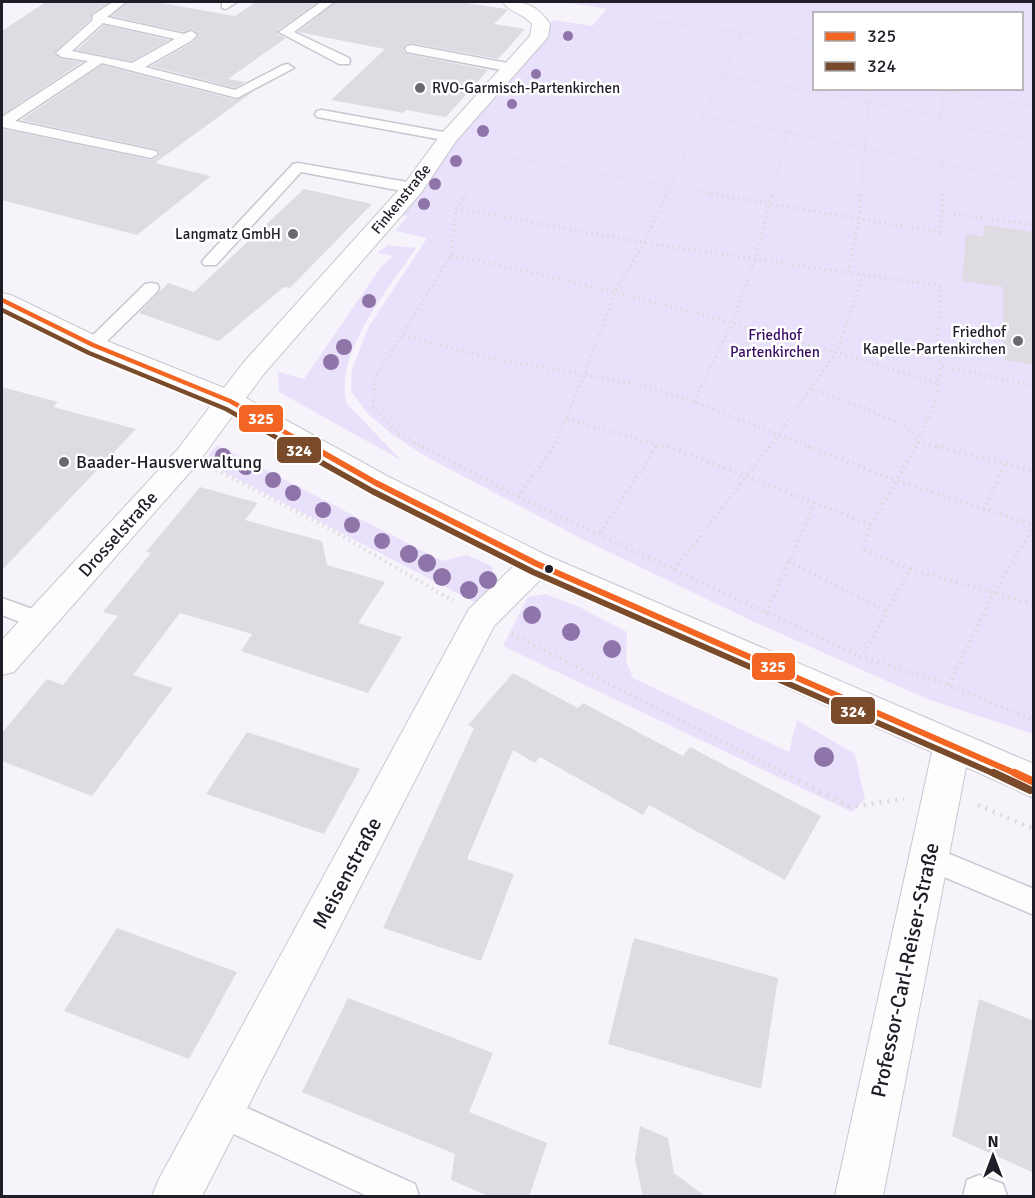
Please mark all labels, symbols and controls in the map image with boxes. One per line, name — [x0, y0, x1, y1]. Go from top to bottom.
legend — [813, 12, 1023, 90]
text: 325 — [867, 25, 896, 47]
text: 324 — [867, 55, 896, 77]
place label: RVO-Garmisch-Partenkirchen — [432, 79, 620, 97]
marker: RVO-Garmisch-Partenkirchen — [413, 81, 427, 95]
street label: Finkenstraße — [367, 160, 435, 238]
place label: Langmatz GmbH — [175, 225, 281, 243]
marker: Langmatz GmbH — [286, 227, 300, 241]
place label: Friedhof Kapelle-Partenkirchen — [863, 323, 1007, 358]
park label: Friedhof Partenkirchen — [730, 326, 820, 361]
marker: Friedhof Kapelle-Partenkirchen — [1011, 334, 1025, 348]
line badge: 325 — [238, 404, 284, 433]
text: 325 — [248, 409, 274, 429]
line badge: 324 — [276, 436, 322, 464]
text: 324 — [286, 441, 312, 461]
place label: Baader-Hausverwaltung — [76, 451, 262, 473]
marker: Baader-Hausverwaltung — [57, 455, 71, 469]
street label: Drosselstraße — [74, 487, 162, 581]
unlabelled marker — [543, 563, 555, 575]
line badge: 325 — [751, 652, 796, 681]
text: 325 — [760, 657, 786, 677]
line badge: 324 — [830, 696, 876, 725]
text: 324 — [840, 702, 866, 722]
street label: Meisenstraße — [307, 813, 387, 933]
street label: Professor-Carl-Reiser-Straße — [865, 840, 945, 1100]
north arrow — [963, 1126, 1023, 1186]
text: N — [987, 1132, 999, 1152]

